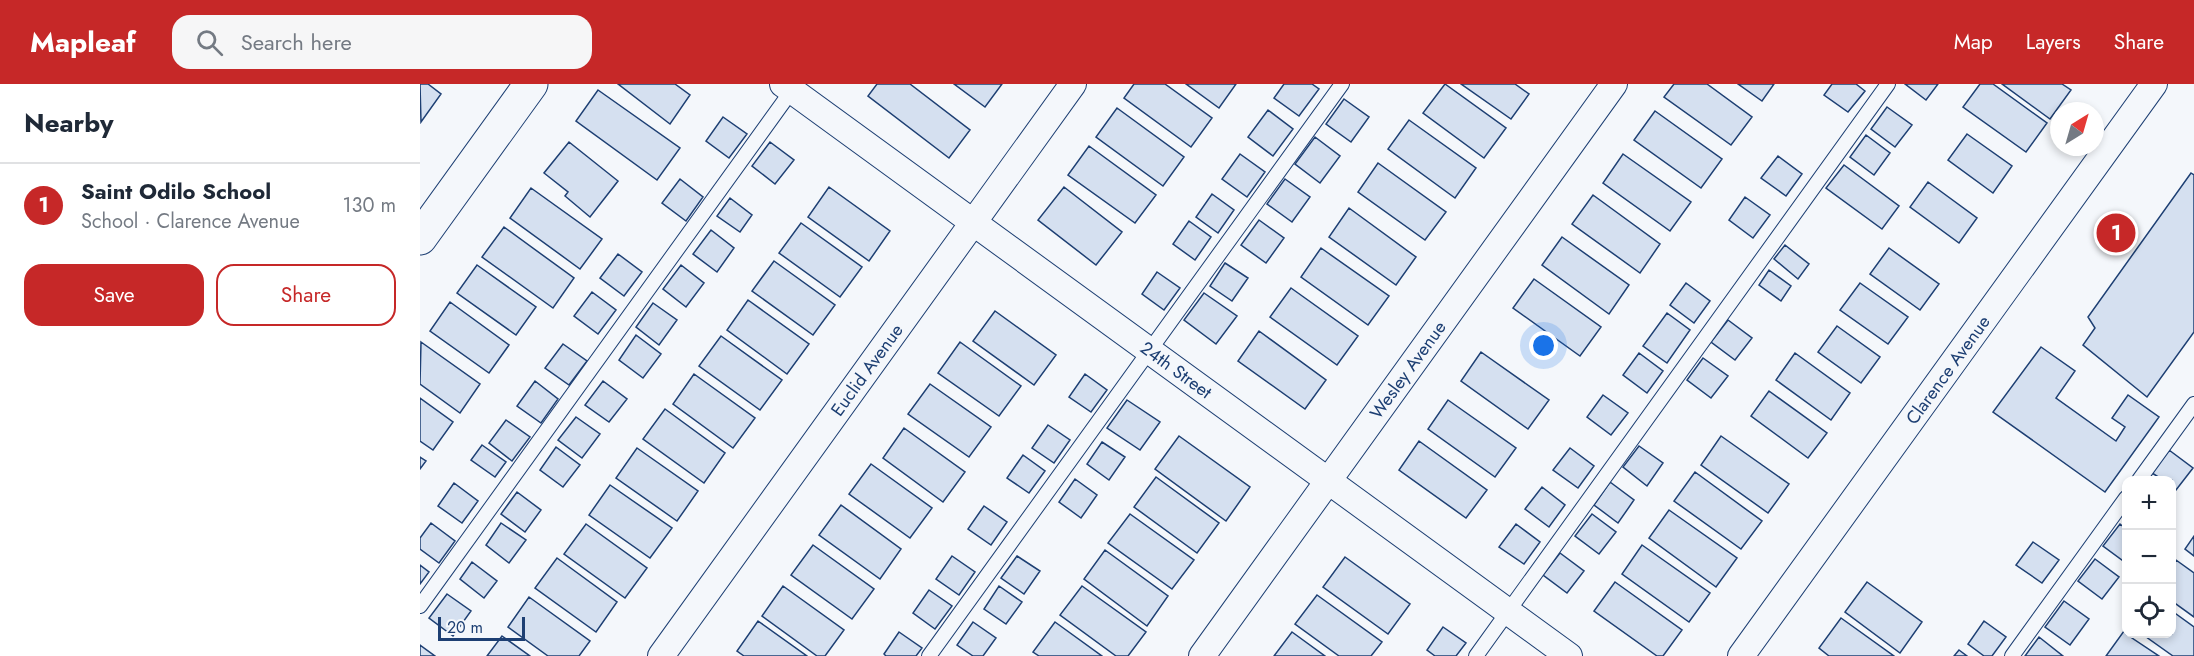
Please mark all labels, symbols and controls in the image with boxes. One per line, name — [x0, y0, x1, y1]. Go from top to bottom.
search box — [172, 15, 592, 69]
text: Mapleaf — [30, 22, 136, 63]
icon: search — [193, 26, 226, 59]
text: Search here — [241, 26, 352, 58]
text: Map — [1954, 27, 1993, 57]
text: Layers — [2026, 27, 2081, 57]
text: Share — [2114, 27, 2164, 57]
north arrow — [2050, 102, 2104, 156]
text: Nearby — [24, 104, 113, 142]
text: Saint Odilo School — [81, 175, 271, 207]
text: 1 — [38, 191, 49, 220]
text: 130 m — [342, 191, 396, 220]
text: School · Clarence Avenue — [81, 207, 300, 236]
pin: 1 — [2096, 210, 2136, 256]
button: Save — [24, 264, 204, 326]
button: Share — [216, 264, 396, 326]
street label: Clarence Avenue — [1900, 310, 1996, 430]
street label: Wesley Avenue — [1364, 316, 1452, 424]
street label: Euclid Avenue — [825, 318, 909, 422]
your location — [1529, 331, 1558, 360]
street label: 24th Street — [1135, 335, 1218, 405]
map controls — [2122, 476, 2176, 638]
button: + — [2122, 476, 2176, 530]
button: − — [2122, 530, 2176, 584]
button: locate — [2122, 584, 2176, 638]
scale bar — [438, 614, 525, 642]
text: 20 m — [447, 616, 483, 639]

